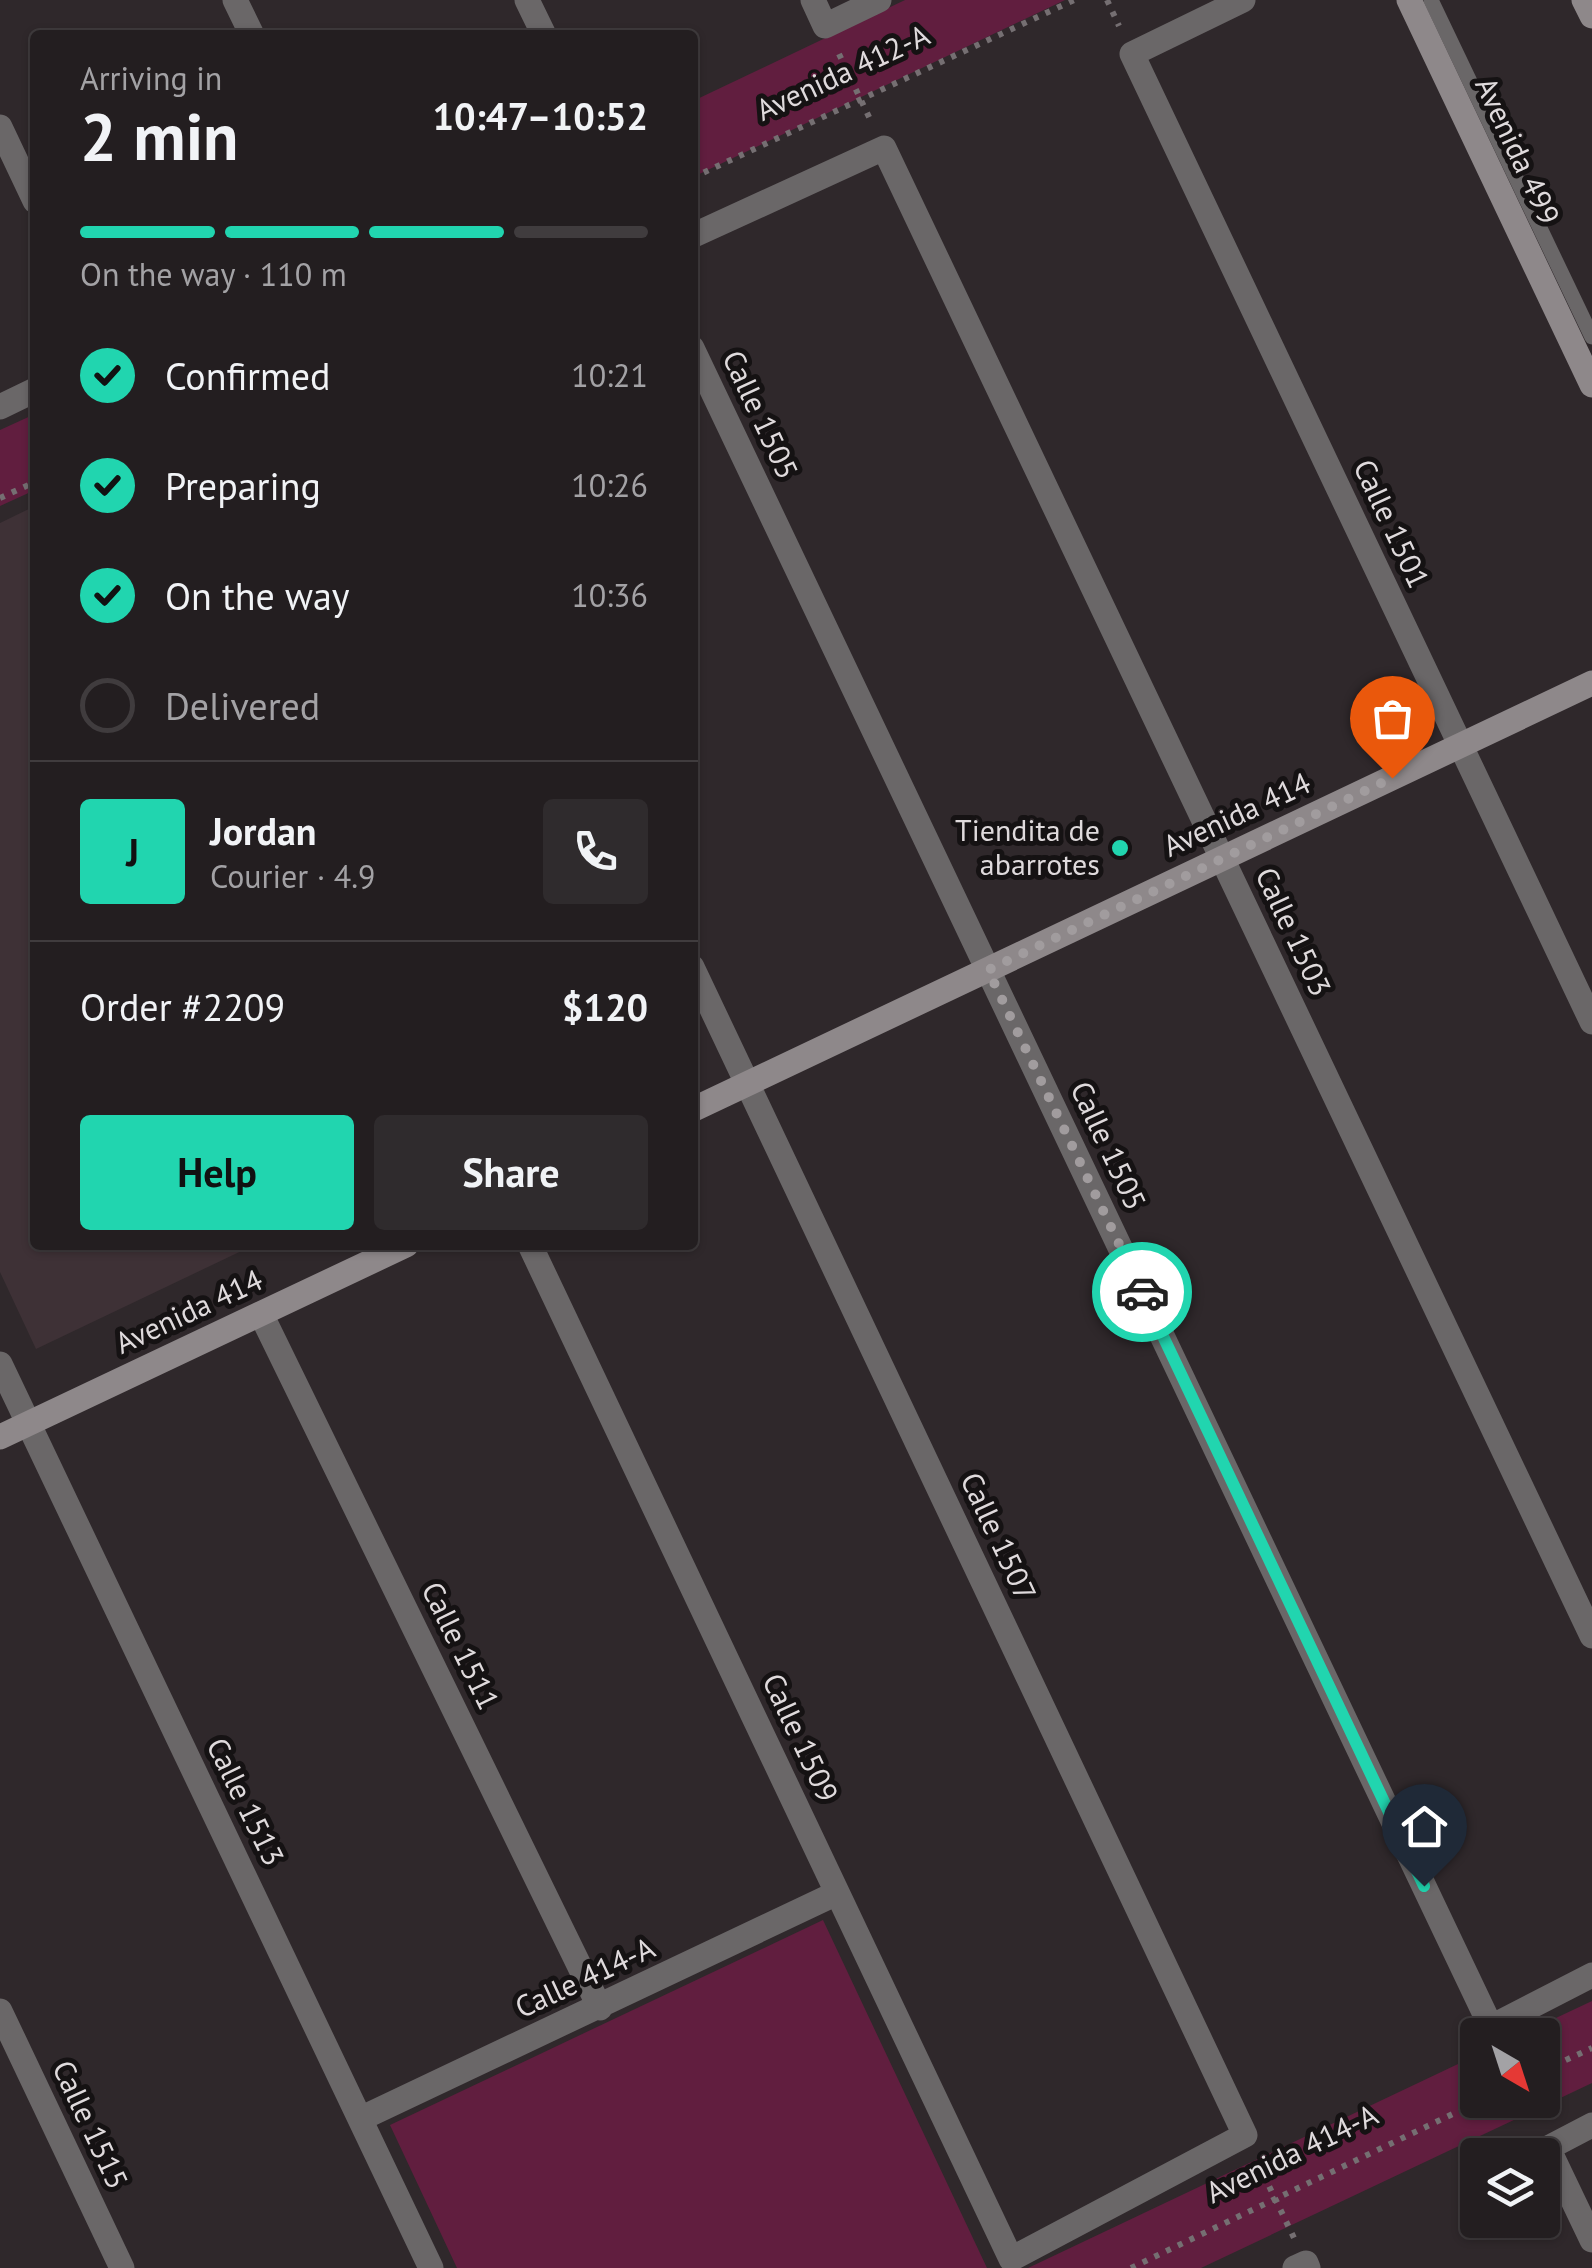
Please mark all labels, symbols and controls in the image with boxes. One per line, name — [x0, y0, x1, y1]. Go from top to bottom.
street label: Avenida 412-A — [749, 14, 936, 129]
text: Arriving in — [80, 57, 222, 99]
street label: Avenida 499 — [1467, 70, 1570, 230]
text: 10:47–10:52 — [433, 91, 648, 140]
text: 2 min — [80, 94, 239, 178]
text: On the way · 110 m — [80, 253, 347, 295]
street label: Calle 1505 — [715, 344, 808, 485]
icon: check — [80, 348, 135, 403]
text: Confirmed — [165, 351, 331, 400]
text: 10:21 — [571, 354, 648, 396]
street label: Calle 1501 — [1346, 453, 1439, 594]
icon: check — [80, 458, 135, 513]
text: Preparing — [165, 461, 321, 510]
text: 10:26 — [571, 464, 648, 506]
icon: check — [80, 568, 135, 623]
text: On the way — [165, 571, 350, 620]
text: 10:36 — [571, 574, 648, 616]
pin — [1350, 676, 1435, 779]
text: Delivered — [165, 681, 320, 730]
icon: bag — [1365, 691, 1420, 746]
street label: Avenida 414 — [1156, 762, 1316, 865]
button: phone — [543, 799, 648, 904]
text: Jordan — [210, 806, 316, 855]
place label: Tiendita de abarrotes — [955, 810, 1100, 883]
text: J — [126, 827, 139, 876]
marker: Tiendita de abarrotes — [1109, 837, 1131, 859]
text: Courier · 4.9 — [210, 855, 376, 897]
street label: Calle 1503 — [1248, 861, 1341, 1002]
text: Order #2209 — [80, 982, 285, 1031]
text: $120 — [562, 982, 648, 1031]
street label: Calle 1505 — [1063, 1075, 1156, 1216]
button: Help — [80, 1115, 354, 1230]
button: Share — [374, 1115, 648, 1230]
courier — [1092, 1242, 1192, 1342]
street label: Avenida 414 — [108, 1259, 268, 1362]
icon: car — [1115, 1265, 1170, 1320]
street label: Calle 1507 — [953, 1466, 1046, 1607]
street label: Calle 1511 — [414, 1575, 509, 1716]
street label: Calle 1509 — [755, 1667, 848, 1808]
street label: Calle 1513 — [199, 1731, 294, 1872]
pin — [1382, 1784, 1467, 1887]
icon: home — [1397, 1799, 1452, 1854]
street label: Calle 414-A — [508, 1927, 661, 2026]
north arrow — [1460, 2018, 1560, 2118]
map controls — [1460, 2018, 1560, 2238]
street label: Calle 1515 — [45, 2054, 138, 2195]
street label: Avenida 414-A — [1199, 2094, 1384, 2211]
button: layers — [1460, 2138, 1560, 2238]

